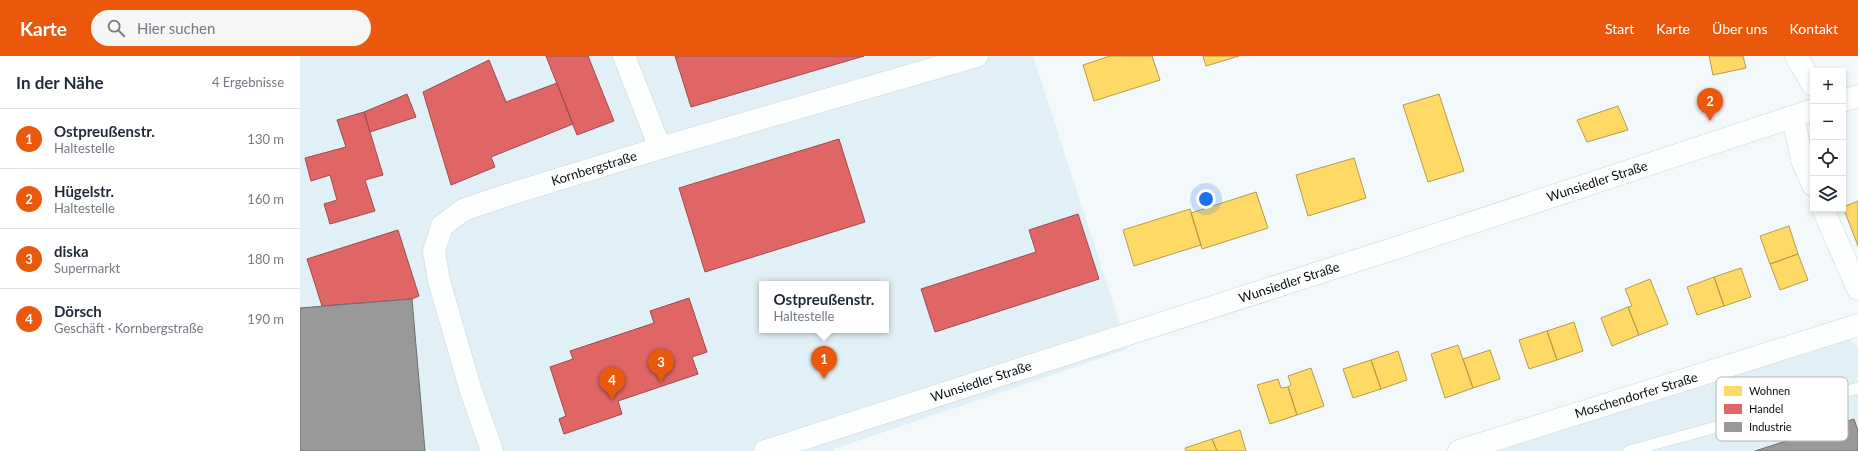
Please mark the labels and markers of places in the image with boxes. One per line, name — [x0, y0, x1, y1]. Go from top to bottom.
pin: 2 — [1697, 88, 1723, 121]
pin: 1 — [811, 346, 837, 379]
pin: 3 — [648, 349, 674, 382]
pin: 4 — [599, 367, 625, 400]

